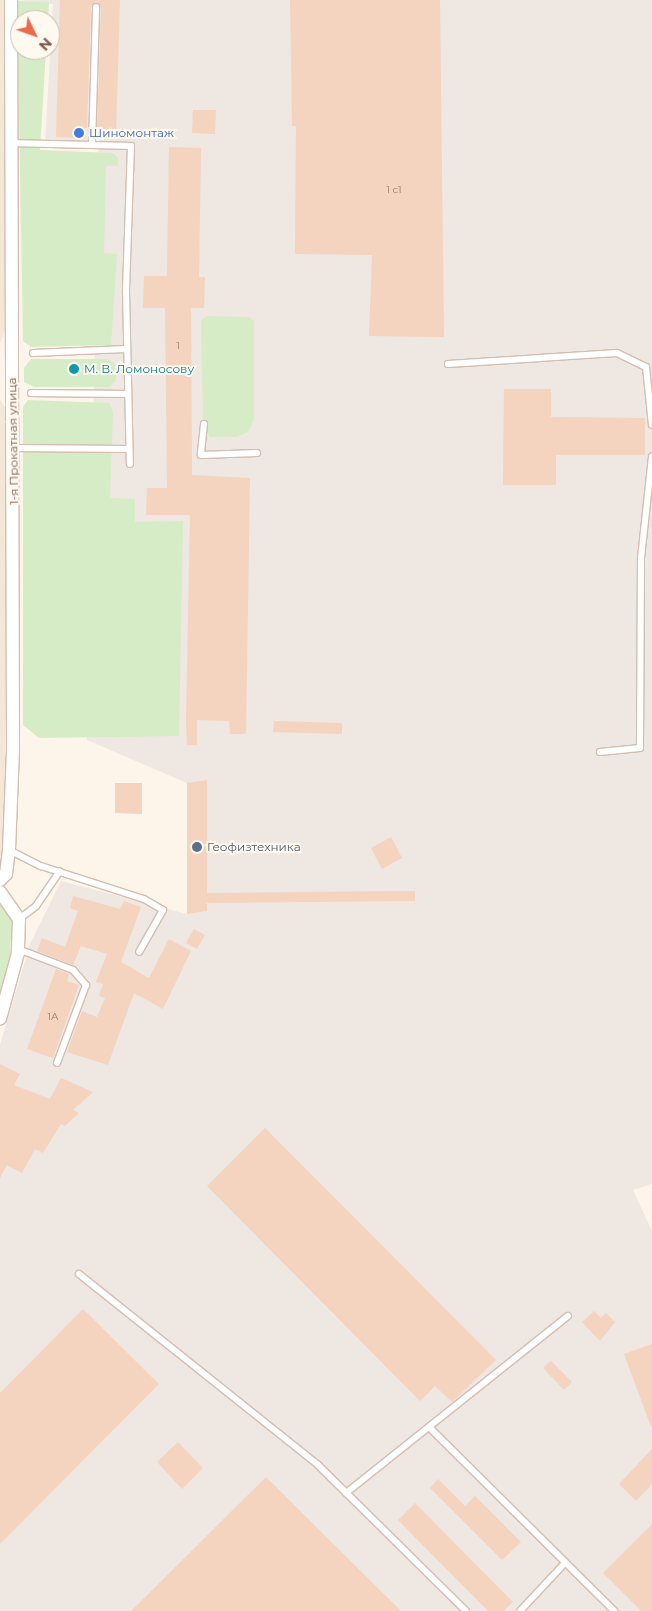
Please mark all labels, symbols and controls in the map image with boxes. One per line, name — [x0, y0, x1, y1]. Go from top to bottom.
north arrow — [10, 10, 60, 60]
text: N — [35, 34, 56, 55]
place label: Шиномонтаж — [89, 126, 174, 140]
marker: Шиномонтаж — [73, 127, 85, 139]
house number: 1 c1 — [386, 184, 402, 196]
house number: 1 — [176, 340, 180, 352]
place label: М. В. Ломоносову — [84, 362, 194, 376]
marker: М. В. Ломоносову — [68, 363, 80, 375]
street label: 1-я Прокатная улица — [5, 377, 21, 505]
place label: Геофизтехника — [207, 840, 301, 854]
marker: Геофизтехника — [191, 841, 203, 853]
house number: 1А — [47, 1011, 59, 1023]

